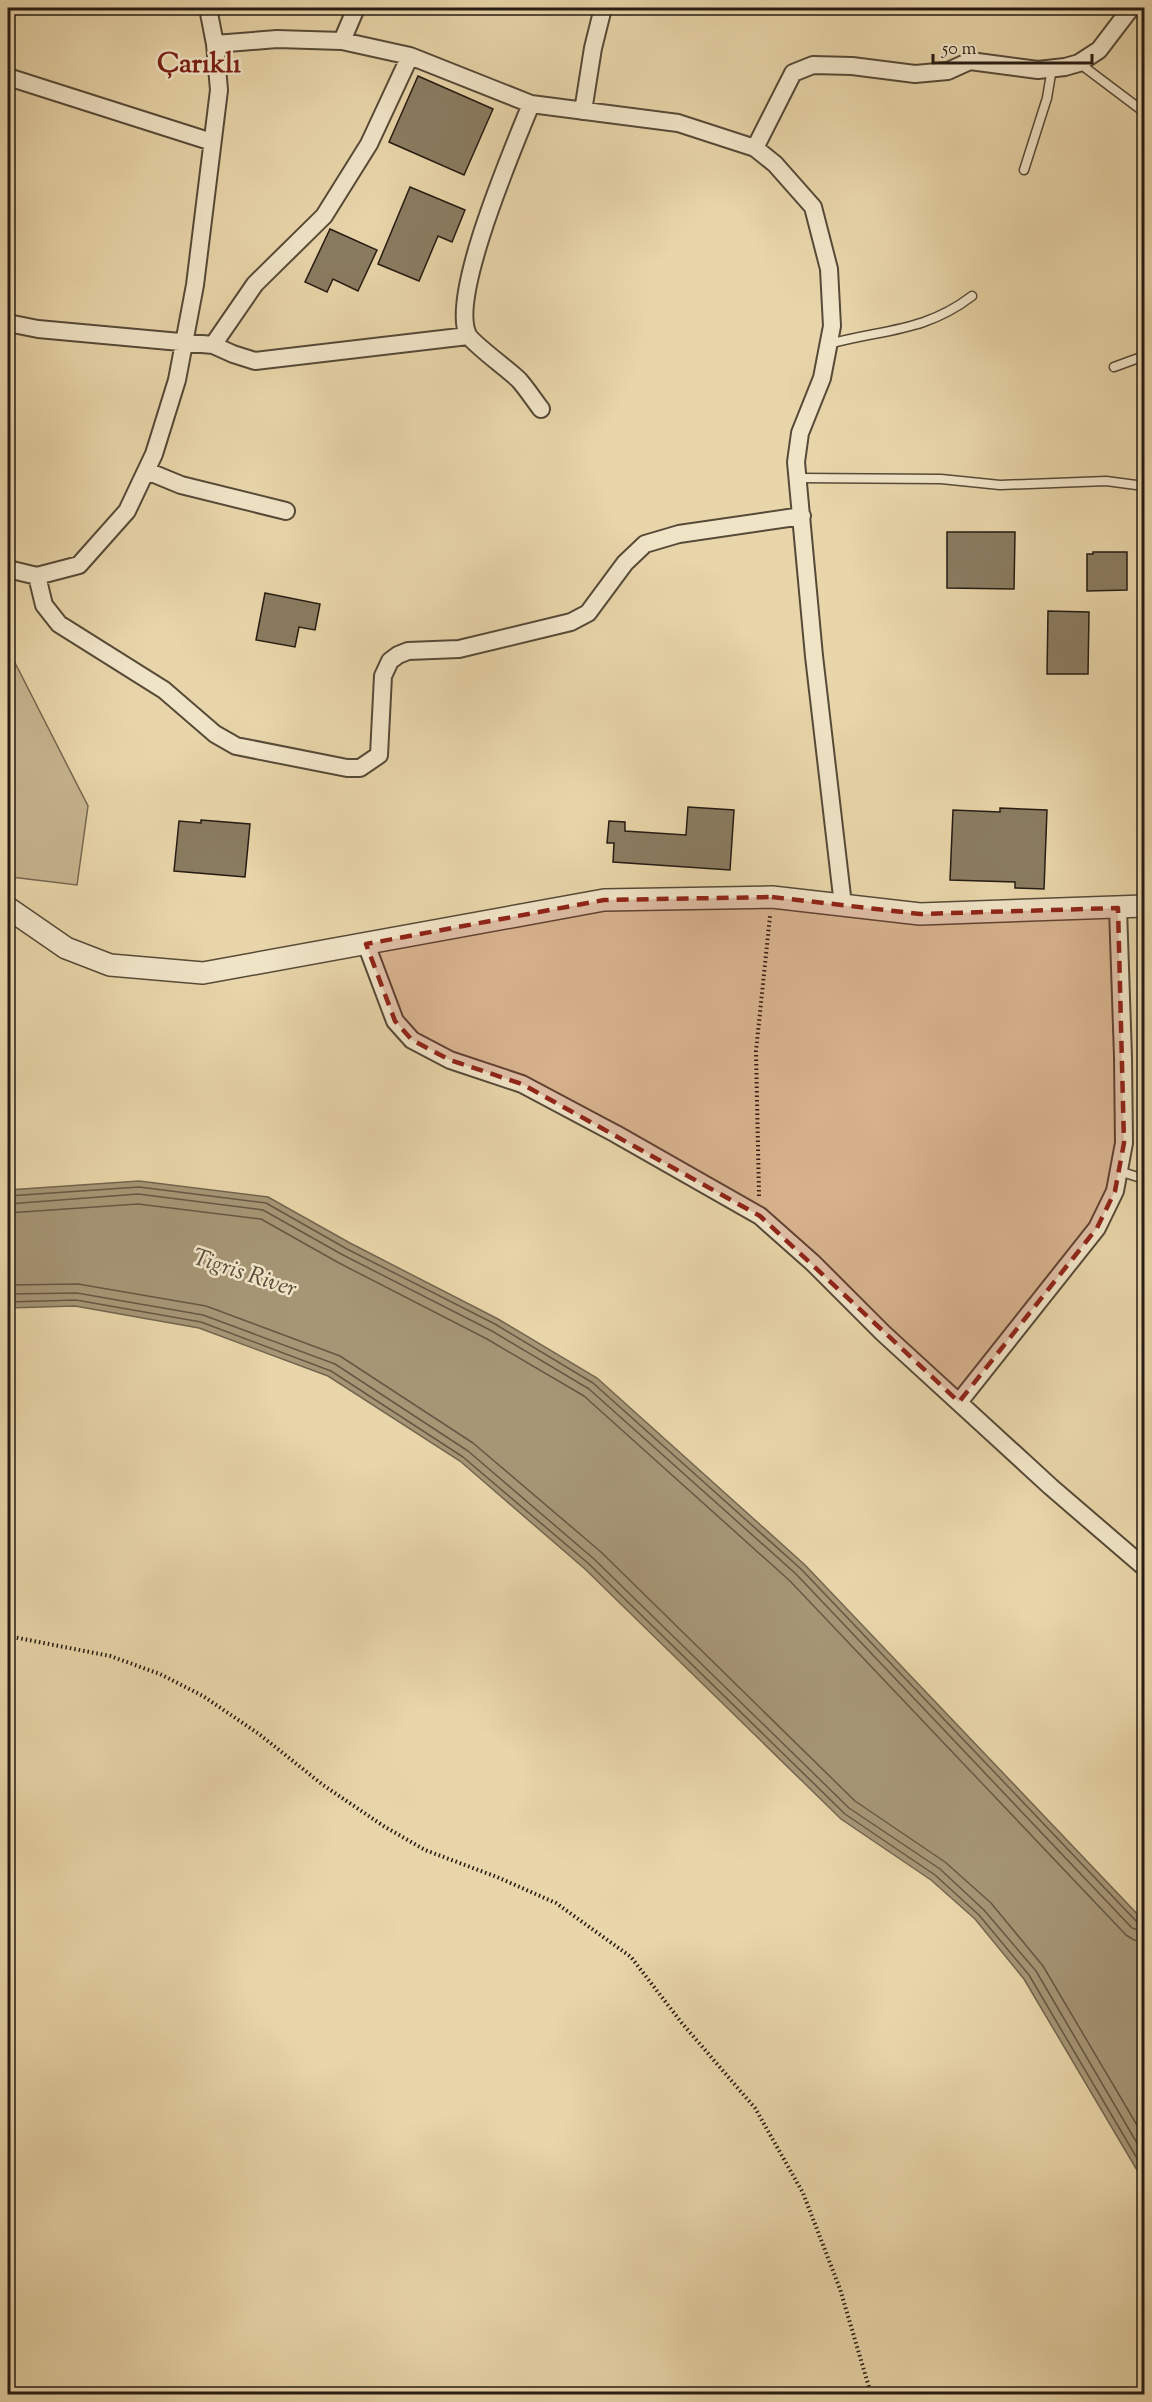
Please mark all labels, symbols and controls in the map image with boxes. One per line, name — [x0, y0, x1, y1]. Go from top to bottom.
scale bar — [933, 27, 1092, 65]
text: 50 m — [941, 37, 977, 63]
district label: Çarıklı — [157, 45, 241, 85]
water label: Tigris River — [188, 1241, 302, 1307]

